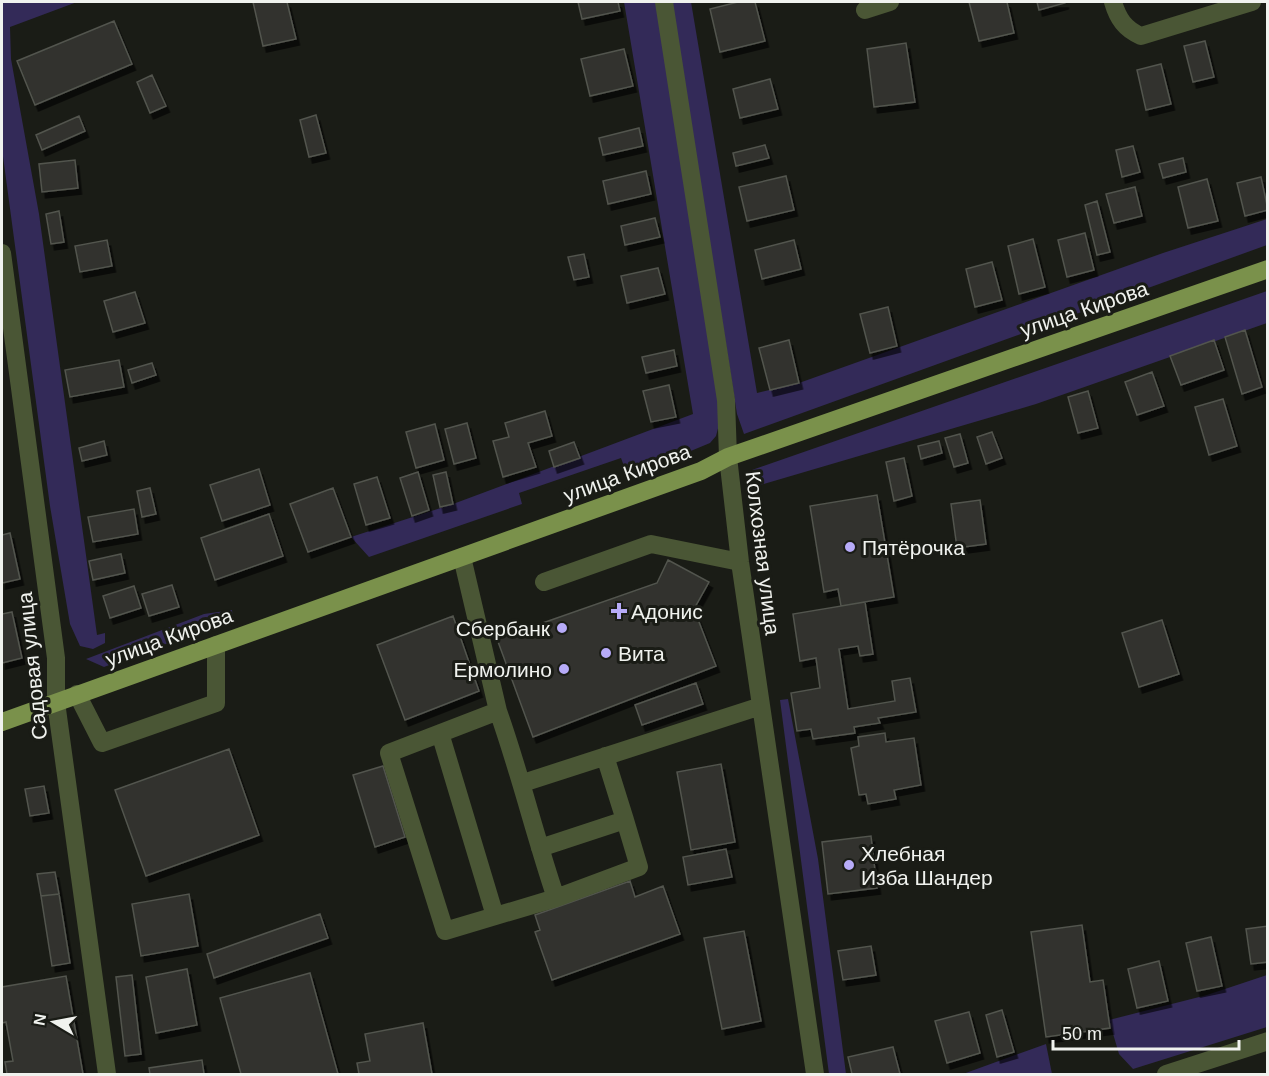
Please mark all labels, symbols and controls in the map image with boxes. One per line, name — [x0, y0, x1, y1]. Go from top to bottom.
street label: улица Кирова — [1017, 276, 1151, 342]
street label: улица Кирова — [560, 439, 694, 507]
street label: Колхозная улица — [742, 470, 785, 637]
place label: Пятёрочка — [862, 536, 965, 559]
marker: Пятёрочка — [843, 540, 857, 554]
street label: Садовая улица — [13, 591, 51, 741]
place label: Адонис — [631, 600, 703, 623]
street label: улица Кирова — [102, 603, 236, 671]
marker: Адонис — [612, 604, 626, 618]
place label: Сбербанк — [456, 617, 551, 640]
marker: Сбербанк — [555, 621, 569, 635]
place label: Вита — [618, 642, 665, 665]
marker: Вита — [599, 646, 613, 660]
place label: Ермолино — [453, 658, 552, 681]
marker: Ермолино — [557, 662, 571, 676]
place label: Хлебная Изба Шандер — [861, 842, 993, 889]
marker: Хлебная Изба Шандер — [842, 858, 856, 872]
north arrow — [24, 992, 84, 1052]
text: N — [30, 1012, 49, 1027]
scale bar — [1053, 1013, 1239, 1051]
text: 50 m — [1062, 1024, 1102, 1044]

